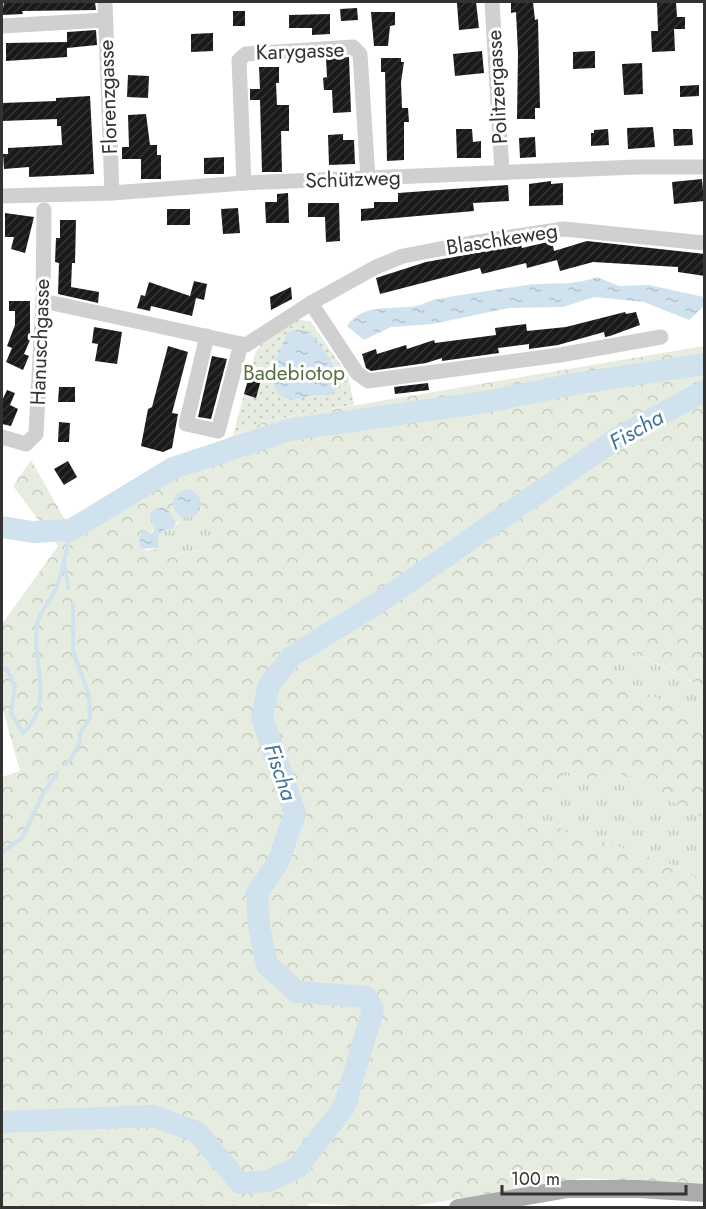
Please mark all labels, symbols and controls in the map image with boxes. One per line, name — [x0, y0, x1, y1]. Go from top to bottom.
street label: Politzergasse — [479, 29, 515, 145]
street label: Karygasse — [255, 34, 345, 68]
street label: Florenzgasse — [91, 39, 125, 155]
street label: Schützweg — [305, 162, 401, 196]
street label: Blaschkeweg — [444, 215, 560, 263]
street label: Hanuschgasse — [23, 278, 57, 406]
park label: Badebiotop — [243, 358, 345, 388]
water label: Fischa — [603, 401, 669, 457]
water label: Fischa — [256, 739, 306, 805]
scale bar — [502, 1158, 686, 1196]
text: 100 m — [511, 1166, 560, 1192]

